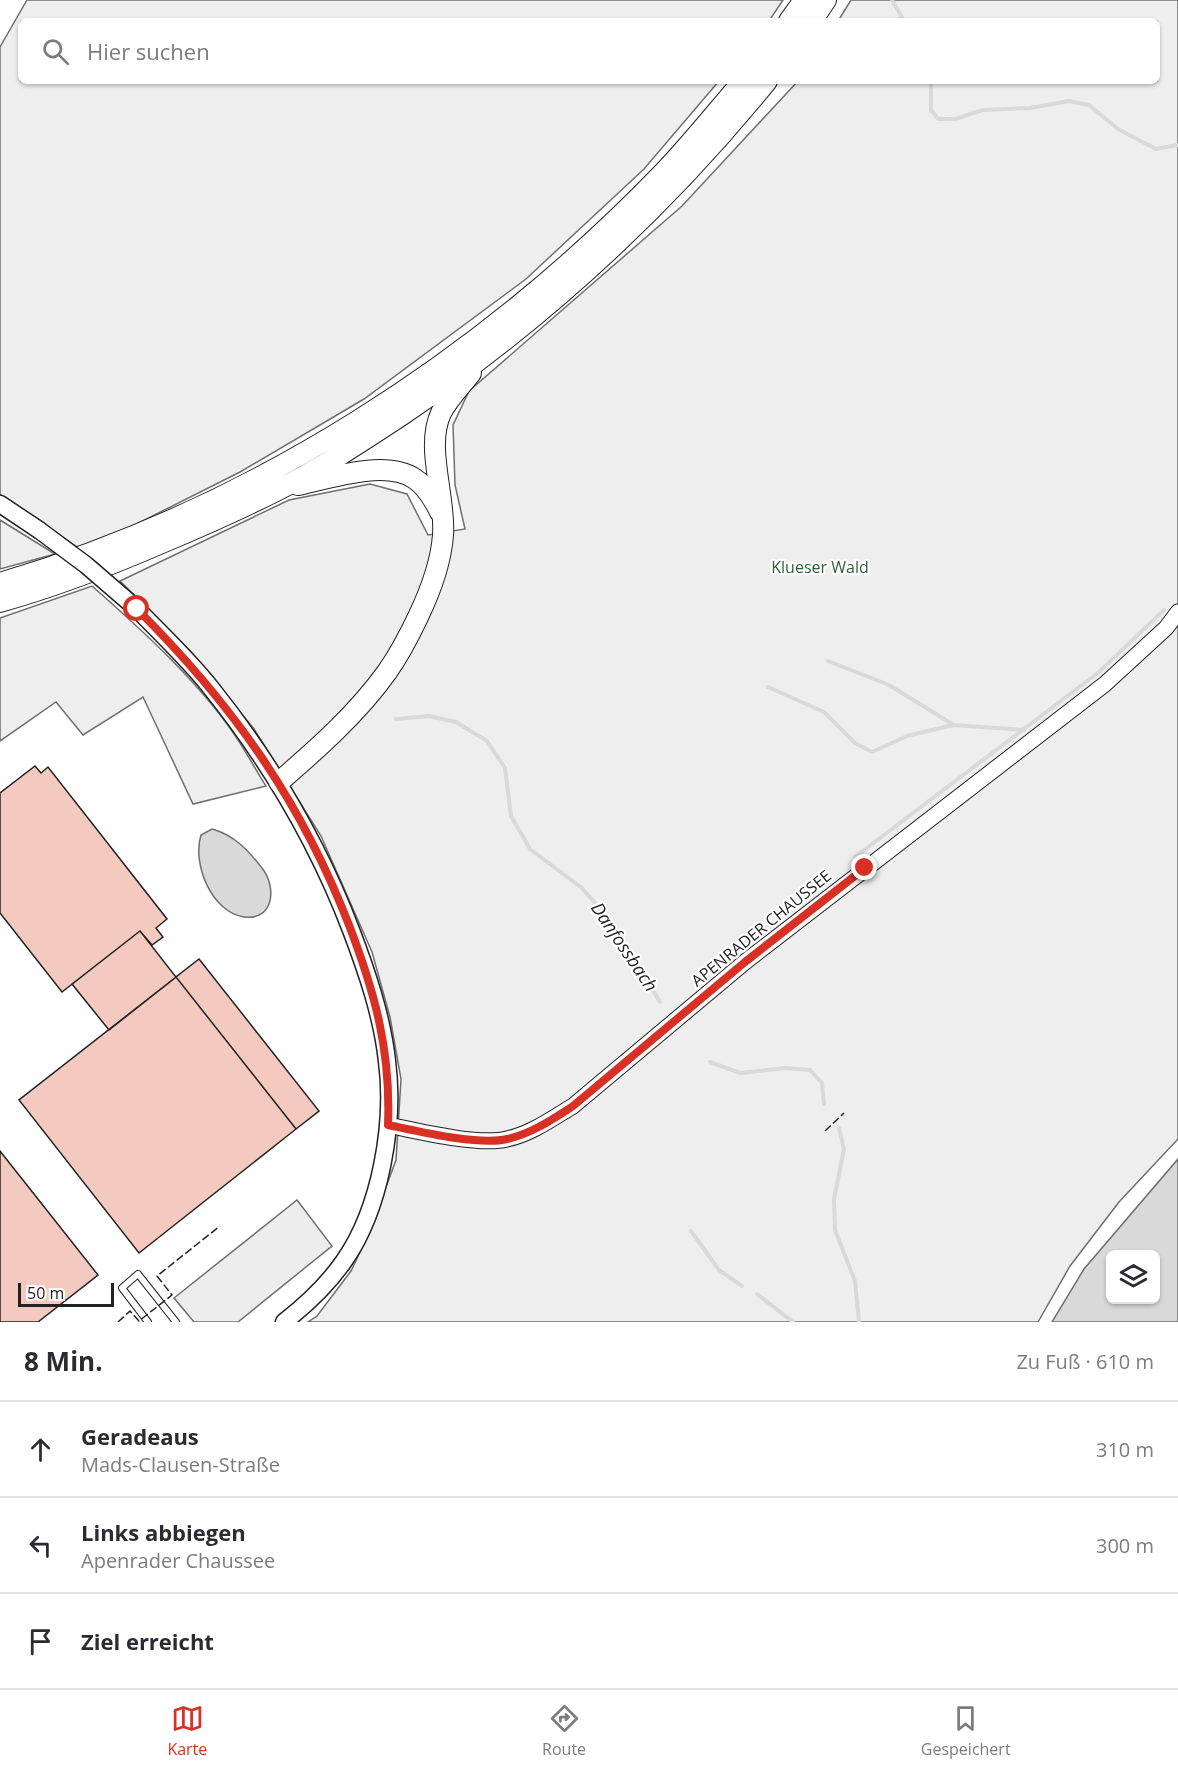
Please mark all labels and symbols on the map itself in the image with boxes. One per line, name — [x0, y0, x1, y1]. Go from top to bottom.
park label: Klueser Wald — [771, 556, 869, 578]
route start — [123, 595, 149, 621]
route end — [851, 854, 877, 880]
street label: APENRADER CHAUSSEE — [686, 865, 836, 991]
water label: Danfossbach — [586, 897, 664, 996]
scale bar — [18, 1280, 114, 1308]

